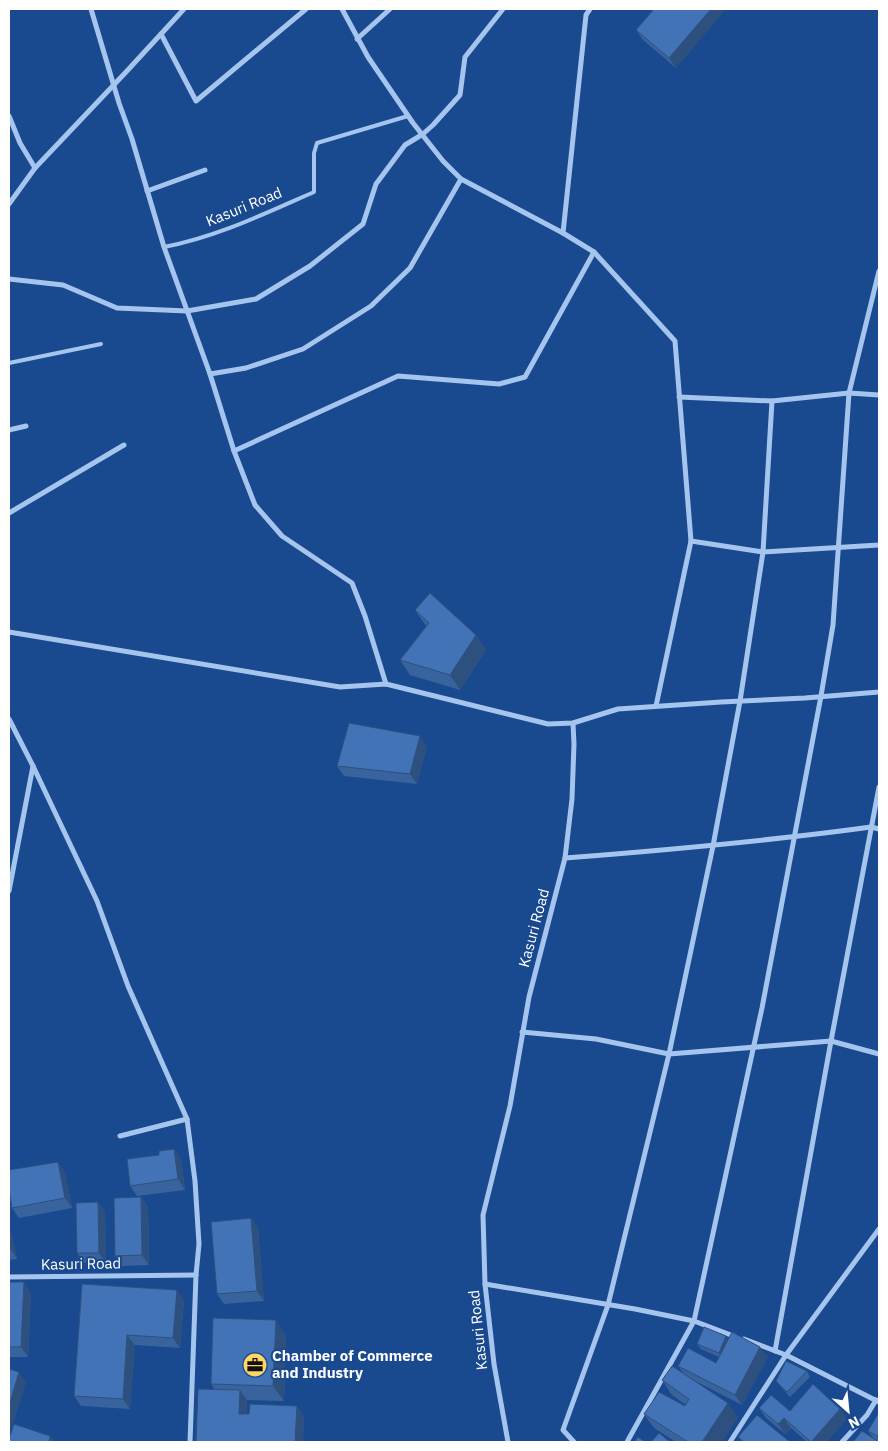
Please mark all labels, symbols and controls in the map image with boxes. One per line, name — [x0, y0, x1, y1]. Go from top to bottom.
street label: Kasuri Road — [203, 183, 285, 230]
street label: Kasuri Road — [514, 887, 553, 969]
street label: Kasuri Road — [41, 1253, 121, 1274]
street label: Kasuri Road — [464, 1289, 491, 1371]
place label: Chamber of Commerce and Industry — [272, 1346, 433, 1382]
office icon: Chamber of Commerce and Industry — [242, 1352, 268, 1378]
north arrow — [823, 1386, 873, 1436]
text: N — [845, 1412, 863, 1433]

